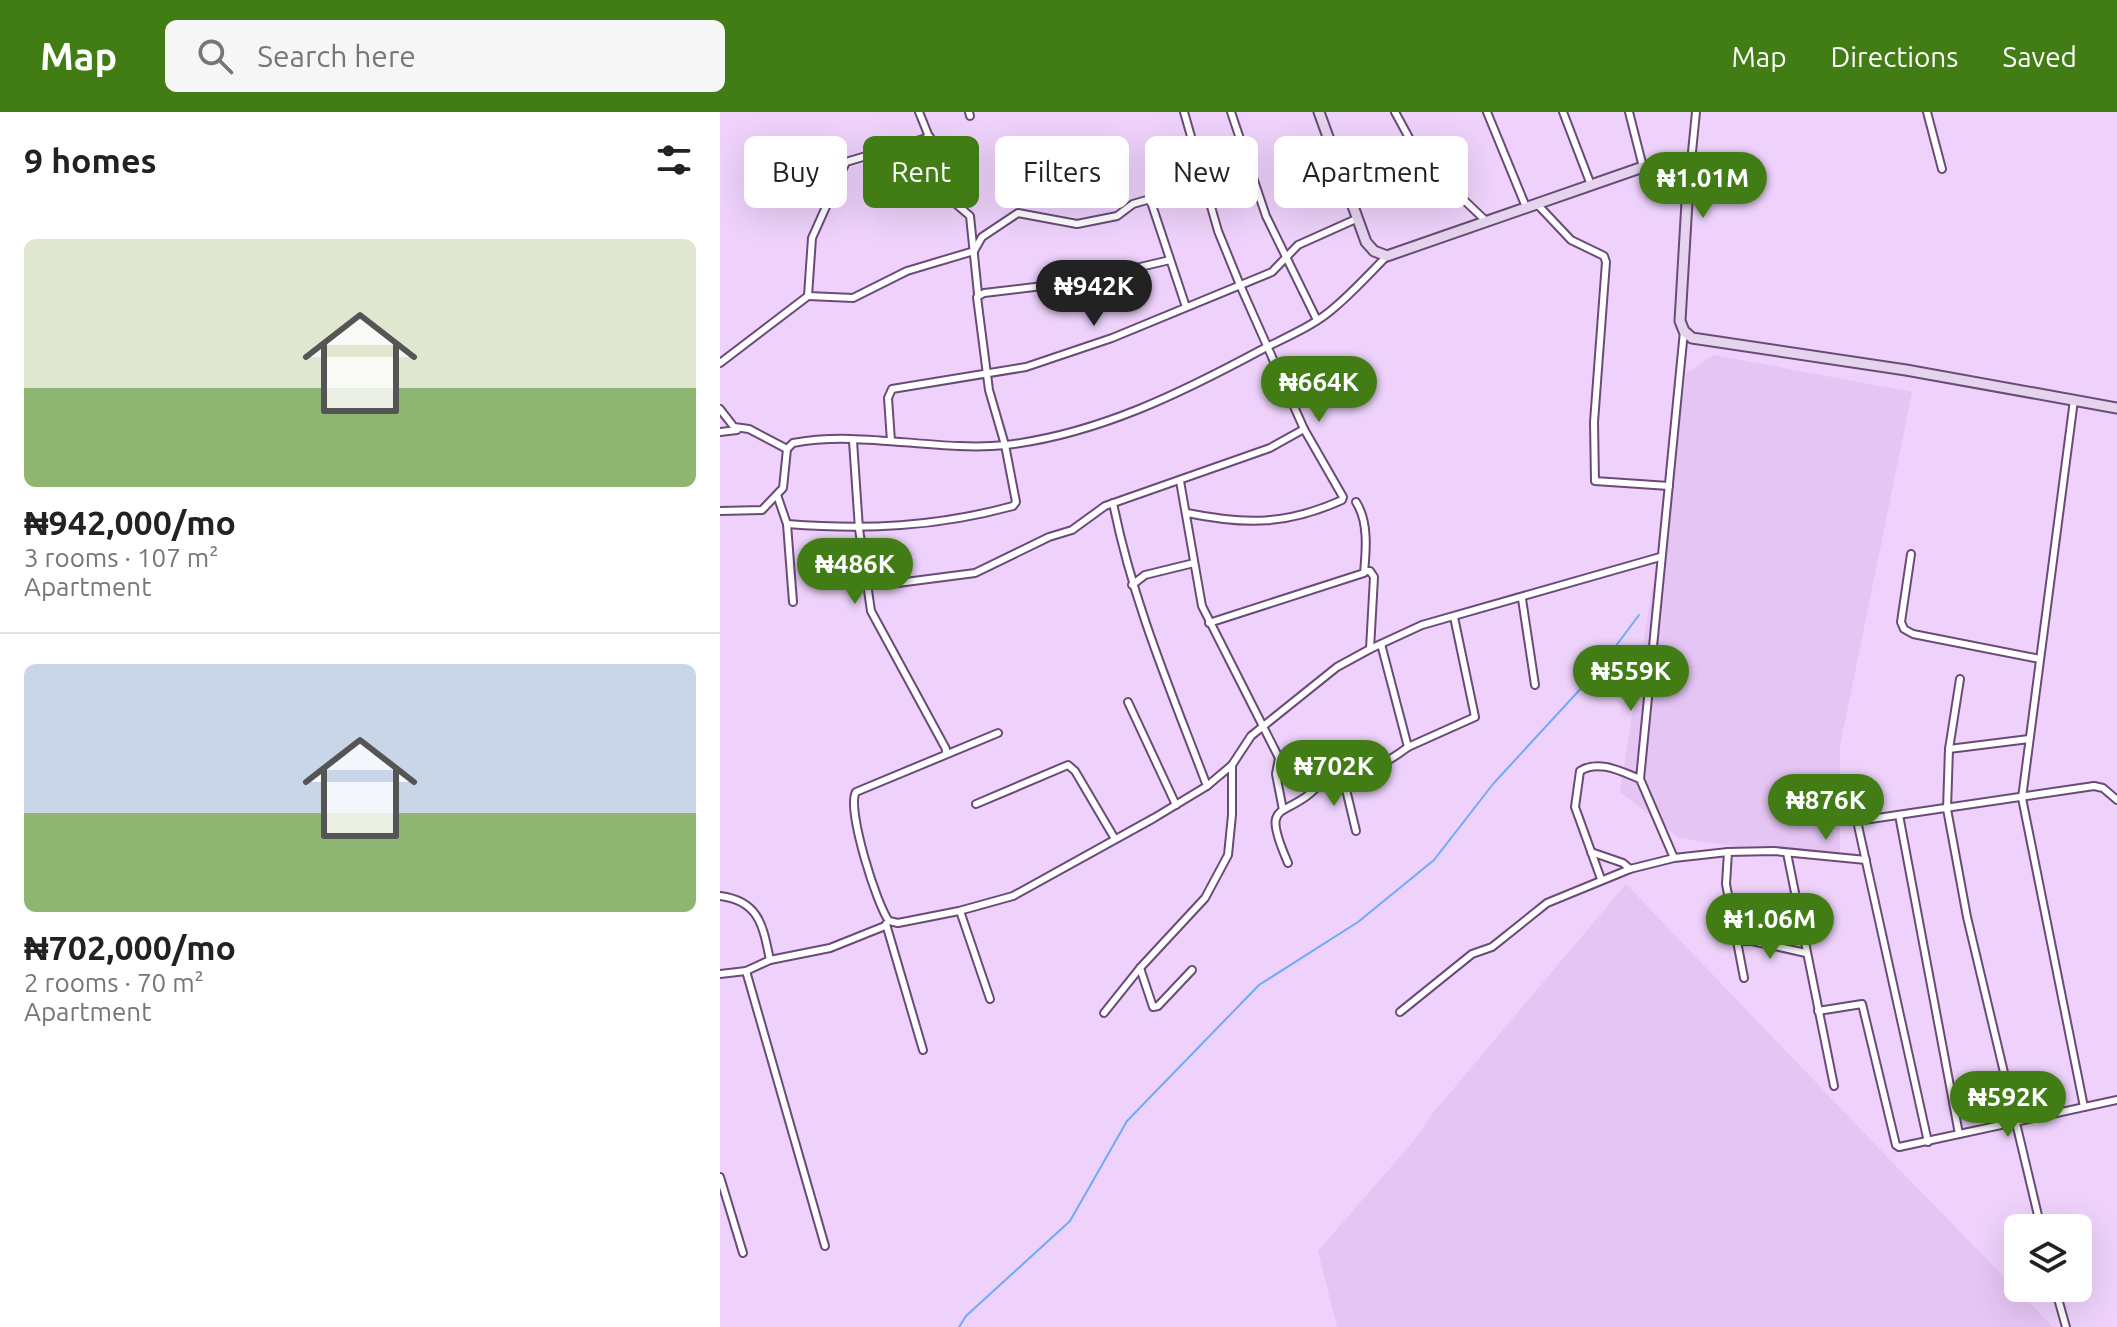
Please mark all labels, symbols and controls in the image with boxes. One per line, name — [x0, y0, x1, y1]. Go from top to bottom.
search box — [165, 20, 725, 92]
icon: search — [193, 34, 237, 78]
text: Map — [40, 35, 117, 77]
text: Search here — [257, 39, 416, 73]
text: Map — [1731, 41, 1787, 72]
text: Directions — [1831, 41, 1958, 72]
text: Saved — [2002, 41, 2077, 72]
chip: Buy — [744, 136, 847, 208]
chip: Rent — [863, 136, 979, 208]
chip: Filters — [995, 136, 1129, 208]
chip: New — [1145, 136, 1258, 208]
chip: Apartment — [1274, 136, 1468, 208]
icon: filters — [652, 138, 696, 182]
text: 9 homes — [24, 141, 157, 179]
pin: ₦1.01M — [1638, 152, 1768, 220]
text: ₦1.01M — [1657, 163, 1749, 192]
pin: ₦942K — [1038, 260, 1150, 328]
text: ₦942K — [1054, 271, 1134, 300]
icon: home — [288, 291, 432, 435]
pin: ₦664K — [1263, 356, 1375, 424]
text: ₦664K — [1279, 367, 1359, 396]
text: ₦942,000/mo — [24, 503, 236, 541]
pin: ₦486K — [799, 538, 911, 606]
text: 3 rooms · 107 m² — [24, 543, 219, 572]
text: ₦486K — [815, 549, 895, 578]
text: Apartment — [24, 572, 151, 601]
pin: ₦559K — [1575, 645, 1687, 713]
text: ₦559K — [1591, 656, 1671, 685]
icon: home — [288, 716, 432, 860]
pin: ₦702K — [1278, 740, 1390, 808]
text: ₦702K — [1294, 751, 1374, 780]
pin: ₦876K — [1770, 774, 1882, 842]
text: ₦876K — [1786, 785, 1866, 814]
pin: ₦1.06M — [1705, 893, 1835, 961]
text: ₦1.06M — [1724, 904, 1816, 933]
text: ₦702,000/mo — [24, 928, 236, 966]
text: 2 rooms · 70 m² — [24, 968, 204, 997]
text: Apartment — [24, 997, 151, 1026]
pin: ₦592K — [1952, 1071, 2064, 1139]
text: ₦592K — [1968, 1082, 2048, 1111]
map controls — [2004, 1214, 2092, 1302]
button: layers — [2004, 1214, 2092, 1302]

